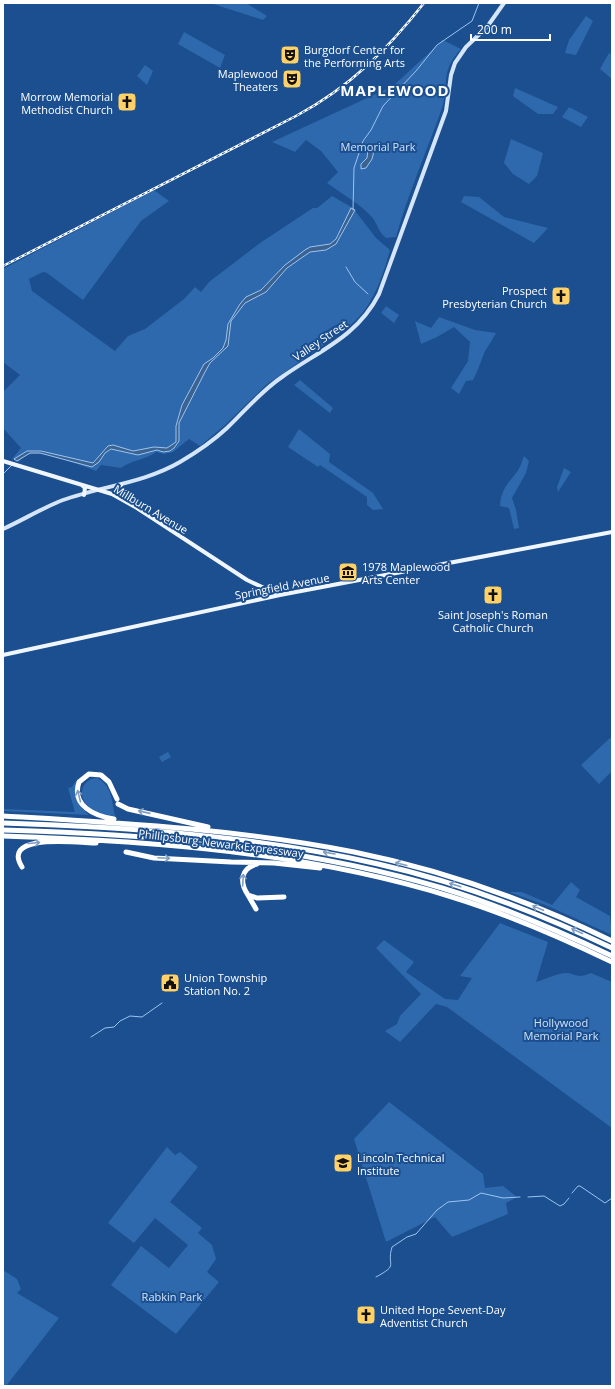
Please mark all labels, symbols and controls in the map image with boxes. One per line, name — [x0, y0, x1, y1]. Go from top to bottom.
scale bar — [471, 16, 550, 42]
text: 200 m — [477, 21, 512, 38]
place label: Burgdorf Center for the Performing Arts — [304, 42, 405, 70]
theatre icon: Burgdorf Center for the Performing Arts — [279, 44, 301, 66]
place label: Maplewood Theaters — [218, 66, 278, 94]
theatre icon: Maplewood Theaters — [281, 68, 303, 90]
district label: MAPLEWOOD — [340, 80, 450, 100]
place label: Morrow Memorial Methodist Church — [20, 89, 113, 117]
church icon: Morrow Memorial Methodist Church — [116, 91, 138, 113]
park label: Memorial Park — [341, 139, 416, 154]
place label: Prospect Presbyterian Church — [442, 283, 547, 311]
church icon: Prospect Presbyterian Church — [550, 285, 572, 307]
street label: Valley Street — [289, 316, 351, 364]
street label: Millburn Avenue — [111, 481, 191, 537]
place label: 1978 Maplewood Arts Center — [362, 559, 450, 587]
museum icon: 1978 Maplewood Arts Center — [337, 561, 359, 583]
street label: Springfield Avenue — [233, 569, 331, 603]
church icon: Saint Joseph's Roman Catholic Church — [482, 584, 504, 606]
place label: Saint Joseph's Roman Catholic Church — [438, 607, 548, 635]
one-way arrow — [75, 790, 82, 803]
one-way arrow — [138, 808, 151, 816]
street label: Phillipsburg-Newark Expressway — [138, 825, 305, 861]
one-way arrow — [27, 839, 40, 847]
one-way arrow — [323, 849, 336, 857]
one-way arrow — [158, 855, 171, 862]
one-way arrow — [395, 859, 408, 867]
one-way arrow — [240, 874, 247, 887]
one-way arrow — [449, 881, 462, 888]
one-way arrow — [533, 904, 545, 912]
one-way arrow — [571, 927, 583, 934]
place label: Union Township Station No. 2 — [184, 970, 267, 998]
public building icon: Union Township Station No. 2 — [159, 972, 181, 994]
park label: Hollywood Memorial Park — [524, 1015, 599, 1043]
place label: Lincoln Technical Institute — [357, 1150, 444, 1178]
school or university icon: Lincoln Technical Institute — [332, 1152, 354, 1174]
park label: Rabkin Park — [142, 1289, 203, 1304]
place label: United Hope Sevent-Day Adventist Church — [380, 1302, 506, 1330]
church icon: United Hope Sevent-Day Adventist Church — [355, 1304, 377, 1326]

